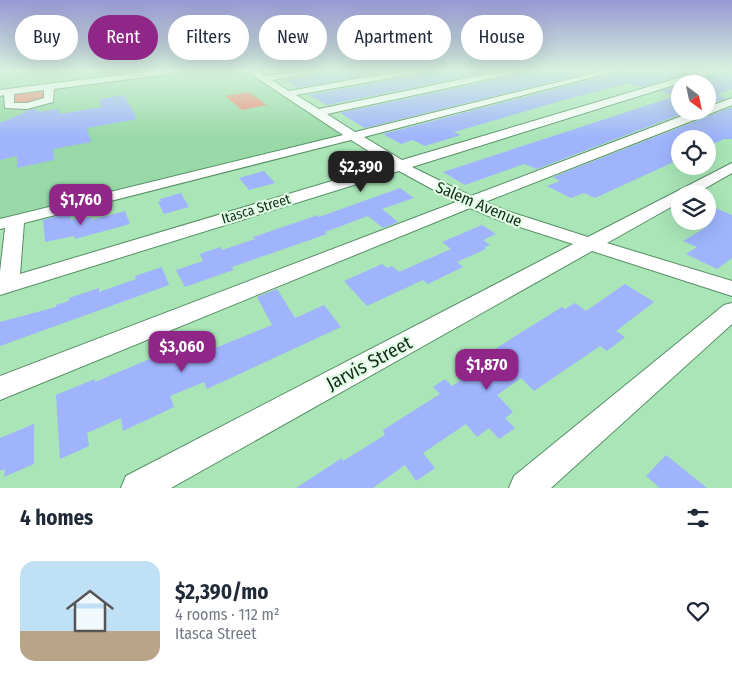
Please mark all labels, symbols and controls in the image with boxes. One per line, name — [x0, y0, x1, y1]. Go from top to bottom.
chip: Buy — [15, 15, 78, 60]
chip: Rent — [88, 15, 158, 60]
chip: Filters — [168, 15, 249, 60]
chip: New — [259, 15, 327, 60]
chip: Apartment — [337, 15, 451, 60]
chip: House — [461, 15, 543, 60]
north arrow — [671, 75, 716, 120]
map controls — [671, 75, 716, 230]
button: locate — [671, 130, 716, 175]
pin: $2,390 — [320, 150, 402, 193]
text: $2,390 — [339, 157, 383, 176]
street label: Salem Avenue — [433, 177, 525, 231]
pin: $1,760 — [40, 184, 122, 226]
button: layers — [671, 185, 716, 230]
text: $1,760 — [60, 190, 102, 209]
street label: Itasca Street — [219, 190, 293, 228]
pin: $3,060 — [141, 330, 223, 373]
street label: Jarvis Street — [322, 330, 416, 395]
text: $3,060 — [160, 337, 204, 356]
pin: $1,870 — [446, 348, 528, 391]
text: $1,870 — [466, 355, 508, 374]
icon: filters — [684, 504, 712, 532]
text: 4 homes — [20, 505, 93, 531]
text: $2,390/mo — [175, 579, 269, 605]
icon: home — [60, 581, 120, 641]
icon: heart — [684, 597, 712, 625]
text: 4 rooms · 112 m² — [175, 605, 280, 624]
text: Itasca Street — [175, 624, 257, 643]

